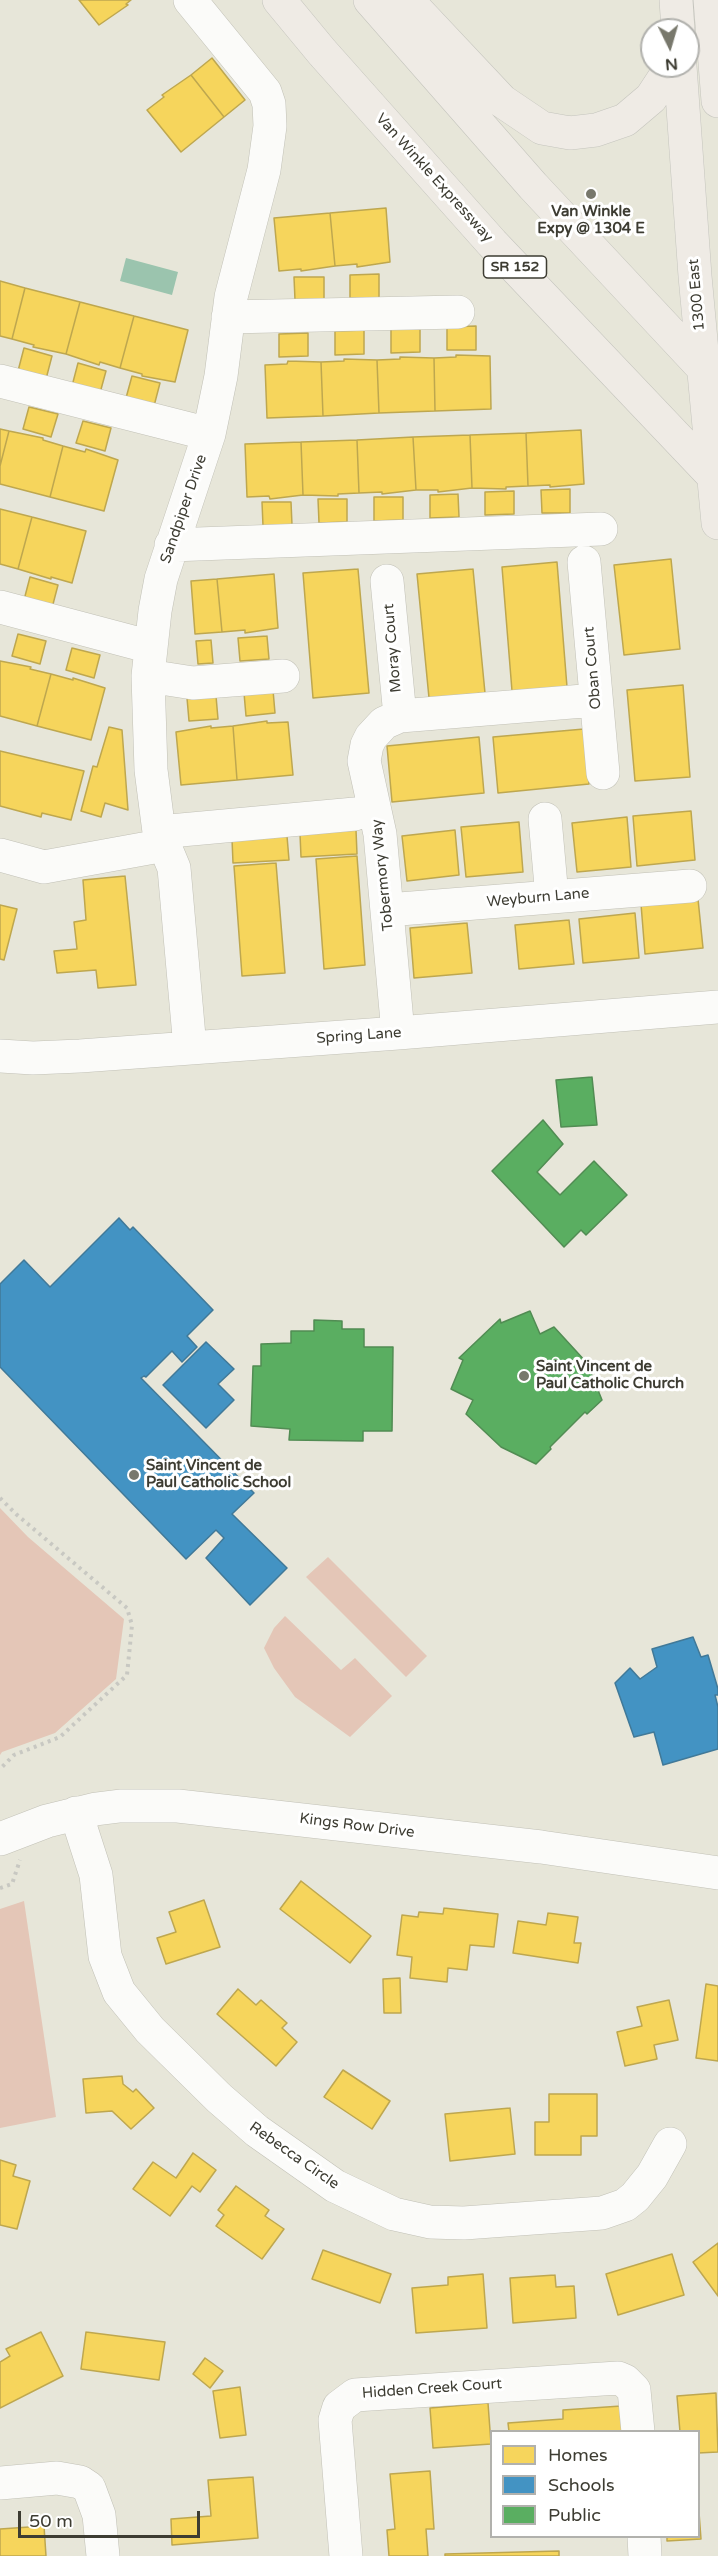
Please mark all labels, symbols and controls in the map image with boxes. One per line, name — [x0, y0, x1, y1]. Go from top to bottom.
north arrow — [640, 18, 700, 78]
text: N — [664, 53, 679, 74]
street label: Van Winkle Expressway — [371, 110, 497, 246]
marker: Van Winkle Expy @ 1304 E — [584, 187, 598, 201]
place label: Van Winkle Expy @ 1304 E — [537, 203, 645, 238]
road number: SR 152 — [484, 256, 546, 278]
street label: 1300 East — [685, 258, 709, 332]
street label: Sandpiper Drive — [157, 452, 211, 566]
street label: Moray Court — [380, 603, 406, 693]
street label: Oban Court — [580, 626, 606, 710]
street label: Tobermory Way — [368, 818, 398, 932]
street label: Weyburn Lane — [486, 885, 590, 911]
street label: Spring Lane — [316, 1024, 402, 1048]
place label: Saint Vincent de Paul Catholic Church — [536, 1358, 684, 1393]
marker: Saint Vincent de Paul Catholic Church — [517, 1369, 531, 1383]
place label: Saint Vincent de Paul Catholic School — [146, 1457, 291, 1492]
marker: Saint Vincent de Paul Catholic School — [127, 1468, 141, 1482]
street label: Kings Row Drive — [298, 1810, 416, 1842]
street label: Rebecca Circle — [246, 2118, 342, 2194]
street label: Hidden Creek Court — [361, 2375, 503, 2403]
legend — [490, 2430, 700, 2538]
text: Homes — [548, 2444, 608, 2466]
text: Schools — [548, 2474, 615, 2496]
scale bar — [21, 2499, 202, 2537]
text: Public — [548, 2504, 601, 2526]
text: 50 m — [29, 2510, 73, 2532]

